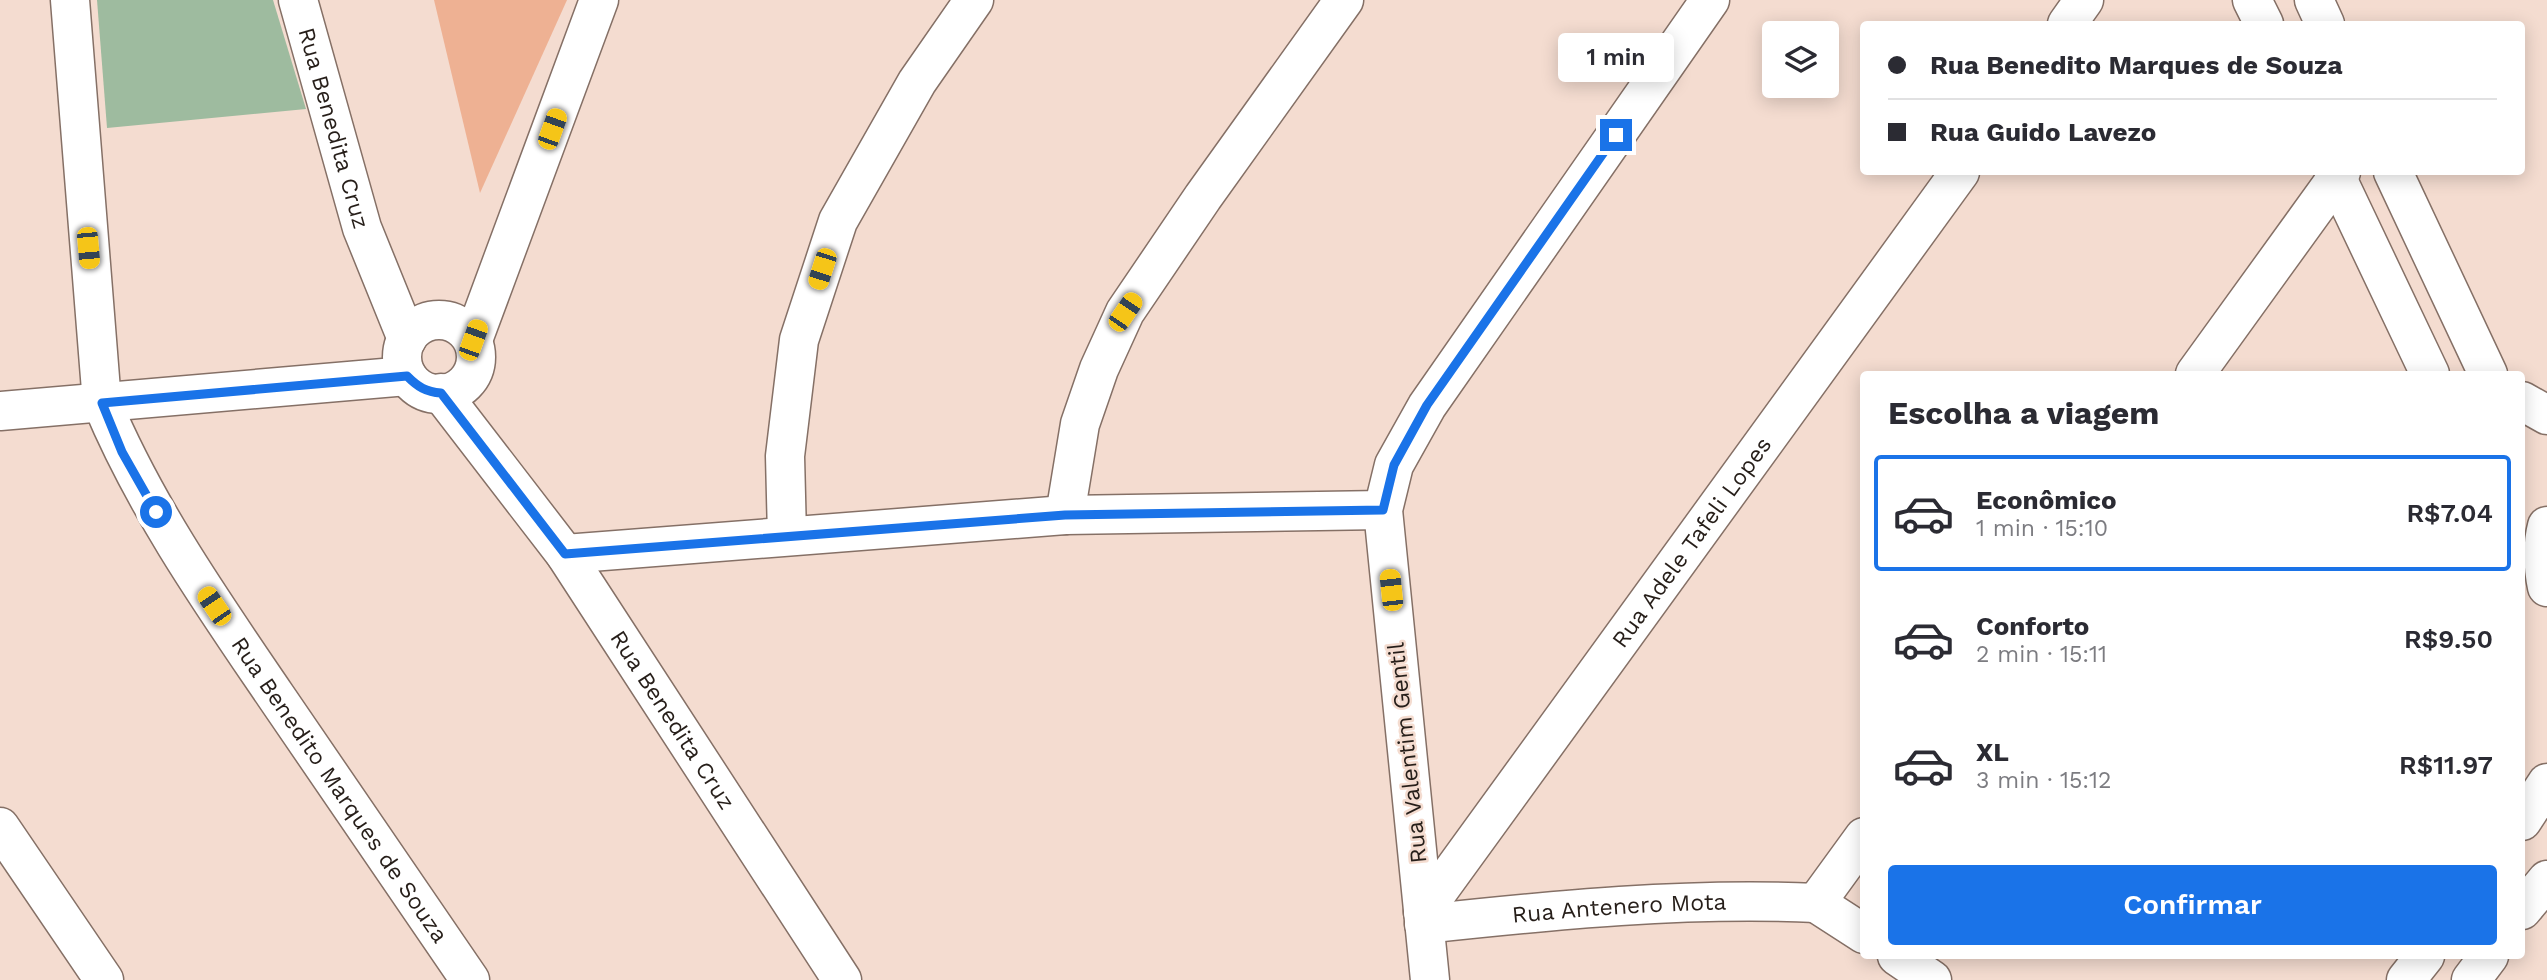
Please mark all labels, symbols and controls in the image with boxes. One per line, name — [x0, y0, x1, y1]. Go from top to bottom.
map controls — [1762, 21, 1839, 98]
button: layers — [1762, 21, 1839, 98]
street label: Rua Benedita Cruz — [292, 25, 375, 232]
callout: 1 min — [1558, 33, 1674, 82]
text: 1 min — [1586, 44, 1646, 71]
text: Rua Benedito Marques de Souza — [1930, 50, 2343, 80]
car — [535, 106, 570, 152]
text: Rua Guido Lavezo — [1930, 117, 2156, 147]
route end — [1600, 119, 1632, 151]
car — [76, 226, 101, 270]
car — [806, 246, 839, 292]
car — [1105, 289, 1146, 335]
car — [456, 317, 491, 363]
text: Escolha a viagem — [1888, 394, 2159, 432]
street label: Rua Adele Tafeli Lopes — [1606, 432, 1777, 653]
icon: car — [1892, 482, 1955, 545]
text: Econômico — [1976, 485, 2117, 515]
route start — [140, 496, 172, 528]
text: R$7.04 — [2406, 498, 2493, 528]
text: 1 min · 15:10 — [1976, 515, 2108, 542]
car — [1379, 568, 1404, 612]
car — [194, 583, 235, 629]
icon: car — [1892, 608, 1955, 671]
text: Conforto — [1976, 611, 2089, 641]
text: R$9.50 — [2404, 624, 2493, 654]
street label: Rua Benedita Cruz — [604, 626, 740, 814]
street label: Rua Benedito Marques de Souza — [225, 632, 453, 948]
street label: Rua Valentim Gentil — [1382, 641, 1433, 865]
text: 2 min · 15:11 — [1976, 641, 2107, 668]
icon: car — [1892, 734, 1955, 797]
text: XL — [1976, 737, 2009, 767]
text: R$11.97 — [2399, 750, 2493, 780]
text: 3 min · 15:12 — [1976, 767, 2112, 794]
button: Confirmar — [1888, 865, 2497, 945]
street label: Rua Antenero Mota — [1511, 889, 1727, 929]

